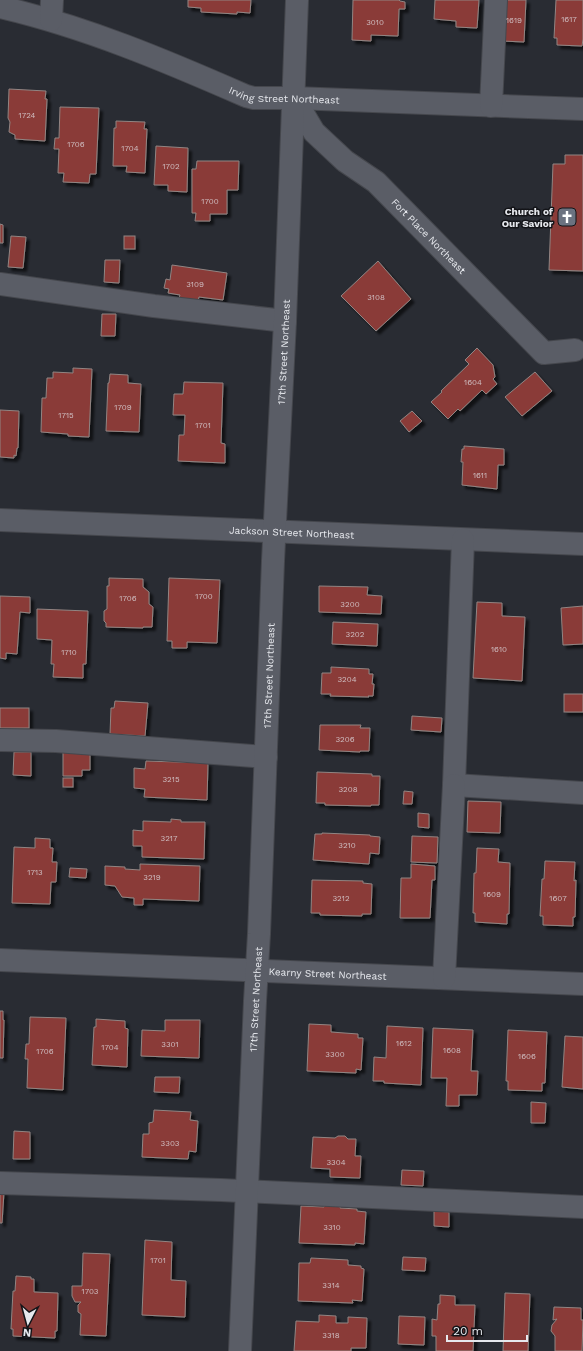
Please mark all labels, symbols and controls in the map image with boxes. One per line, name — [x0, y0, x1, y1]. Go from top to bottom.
house number: 1617 — [561, 15, 577, 24]
house number: 1619 — [506, 16, 522, 25]
house number: 3010 — [366, 18, 384, 27]
street label: Irving Street Northeast — [227, 84, 341, 106]
house number: 1724 — [19, 111, 36, 120]
house number: 1706 — [67, 140, 85, 149]
house number: 1704 — [121, 144, 139, 153]
house number: 1702 — [162, 162, 180, 171]
street label: Fort Place Northeast — [389, 196, 469, 277]
house number: 1700 — [201, 197, 219, 206]
place label: Church of Our Savior — [502, 206, 554, 229]
church icon: Church of Our Savior — [556, 206, 578, 228]
house number: 3109 — [186, 280, 204, 289]
house number: 3108 — [367, 293, 385, 302]
street label: 17th Street Northeast — [276, 298, 292, 405]
house number: 1604 — [464, 378, 482, 387]
house number: 1709 — [114, 403, 132, 412]
house number: 1715 — [58, 411, 74, 420]
house number: 1701 — [195, 421, 211, 430]
house number: 1611 — [473, 471, 487, 480]
street label: Jackson Street Northeast — [229, 524, 355, 541]
house number: 1700 — [195, 592, 213, 601]
house number: 1706 — [119, 594, 137, 603]
house number: 3200 — [340, 600, 360, 609]
street label: 17th Street Northeast — [262, 622, 277, 728]
house number: 3202 — [346, 630, 365, 639]
house number: 1610 — [491, 645, 507, 654]
house number: 1710 — [61, 648, 77, 657]
house number: 3204 — [337, 675, 357, 684]
house number: 3206 — [335, 735, 355, 744]
house number: 3215 — [162, 775, 180, 784]
house number: 3208 — [338, 785, 358, 794]
house number: 3217 — [161, 834, 178, 843]
house number: 3210 — [338, 841, 356, 850]
house number: 1713 — [27, 868, 43, 877]
house number: 3219 — [143, 873, 161, 882]
house number: 1609 — [483, 890, 501, 899]
house number: 3212 — [332, 894, 350, 903]
house number: 1607 — [549, 894, 567, 903]
street label: 17th Street Northeast — [248, 946, 264, 1052]
street label: Kearny Street Northeast — [268, 966, 388, 982]
house number: 1612 — [396, 1039, 412, 1048]
house number: 3301 — [161, 1040, 179, 1049]
house number: 1704 — [101, 1043, 119, 1052]
house number: 1608 — [443, 1046, 461, 1055]
house number: 1706 — [36, 1047, 54, 1056]
house number: 3300 — [325, 1050, 345, 1059]
house number: 1606 — [518, 1052, 536, 1061]
house number: 3303 — [161, 1139, 180, 1148]
house number: 3304 — [326, 1158, 346, 1167]
house number: 3310 — [323, 1223, 341, 1232]
house number: 1701 — [150, 1256, 166, 1265]
house number: 3314 — [322, 1281, 340, 1290]
house number: 1703 — [82, 1287, 99, 1296]
north arrow — [8, 1303, 48, 1343]
scale bar — [447, 1317, 527, 1343]
text: 20 m — [453, 1324, 483, 1338]
text: N — [22, 1326, 32, 1339]
house number: 3318 — [322, 1331, 340, 1340]

